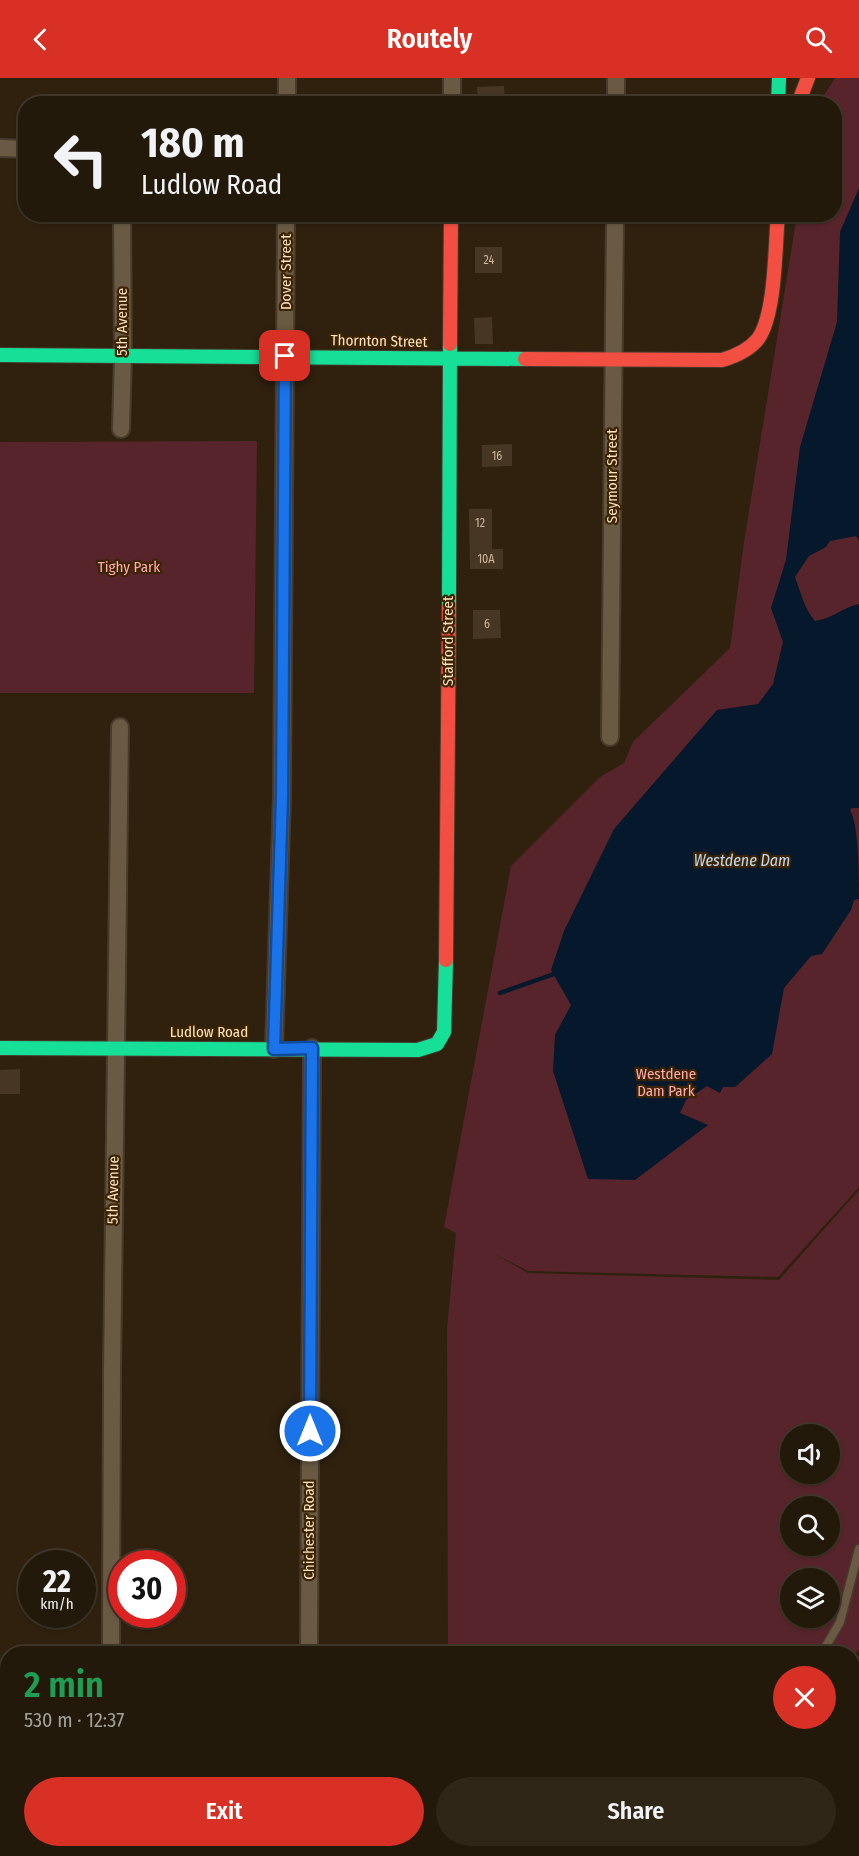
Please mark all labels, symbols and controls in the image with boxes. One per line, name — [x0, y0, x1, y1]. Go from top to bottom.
icon: back — [24, 23, 57, 56]
text: Routely — [387, 23, 472, 55]
icon: search — [802, 23, 835, 56]
text: 180 m — [141, 118, 245, 168]
icon: left — [42, 120, 120, 198]
text: Ludlow Road — [141, 169, 282, 201]
street label: Dover Street — [277, 234, 295, 310]
house number: 24 — [484, 253, 495, 267]
street label: 5th Avenue — [113, 288, 131, 356]
pin — [259, 330, 310, 381]
street label: Thornton Street — [330, 331, 428, 351]
icon: arrive — [268, 339, 301, 372]
street label: Seymour Street — [603, 429, 621, 523]
house number: 16 — [492, 449, 502, 463]
house number: 12 — [475, 516, 485, 530]
house number: 10A — [477, 552, 495, 566]
park label: Tighy Park — [98, 558, 160, 576]
street label: Stafford Street — [439, 596, 457, 686]
house number: 6 — [484, 617, 490, 631]
water label: Westdene Dam — [694, 851, 790, 870]
street label: Ludlow Road — [170, 1023, 248, 1041]
park label: Westdene Dam Park — [636, 1065, 696, 1100]
street label: 5th Avenue — [103, 1156, 123, 1224]
position arrow — [278, 1399, 342, 1463]
map controls — [780, 1424, 840, 1628]
button: sound — [780, 1424, 840, 1484]
street label: Chichester Road — [300, 1480, 318, 1580]
button: search — [780, 1496, 840, 1556]
speed limit sign: 30 — [108, 1550, 186, 1628]
text: 22 — [43, 1564, 71, 1600]
button: layers — [780, 1568, 840, 1628]
text: km/h — [40, 1595, 74, 1613]
text: 2 min — [24, 1663, 104, 1707]
button: close — [773, 1666, 836, 1729]
text: 530 m · 12:37 — [24, 1708, 124, 1732]
button: Exit — [24, 1777, 424, 1846]
button: Share — [436, 1777, 836, 1846]

